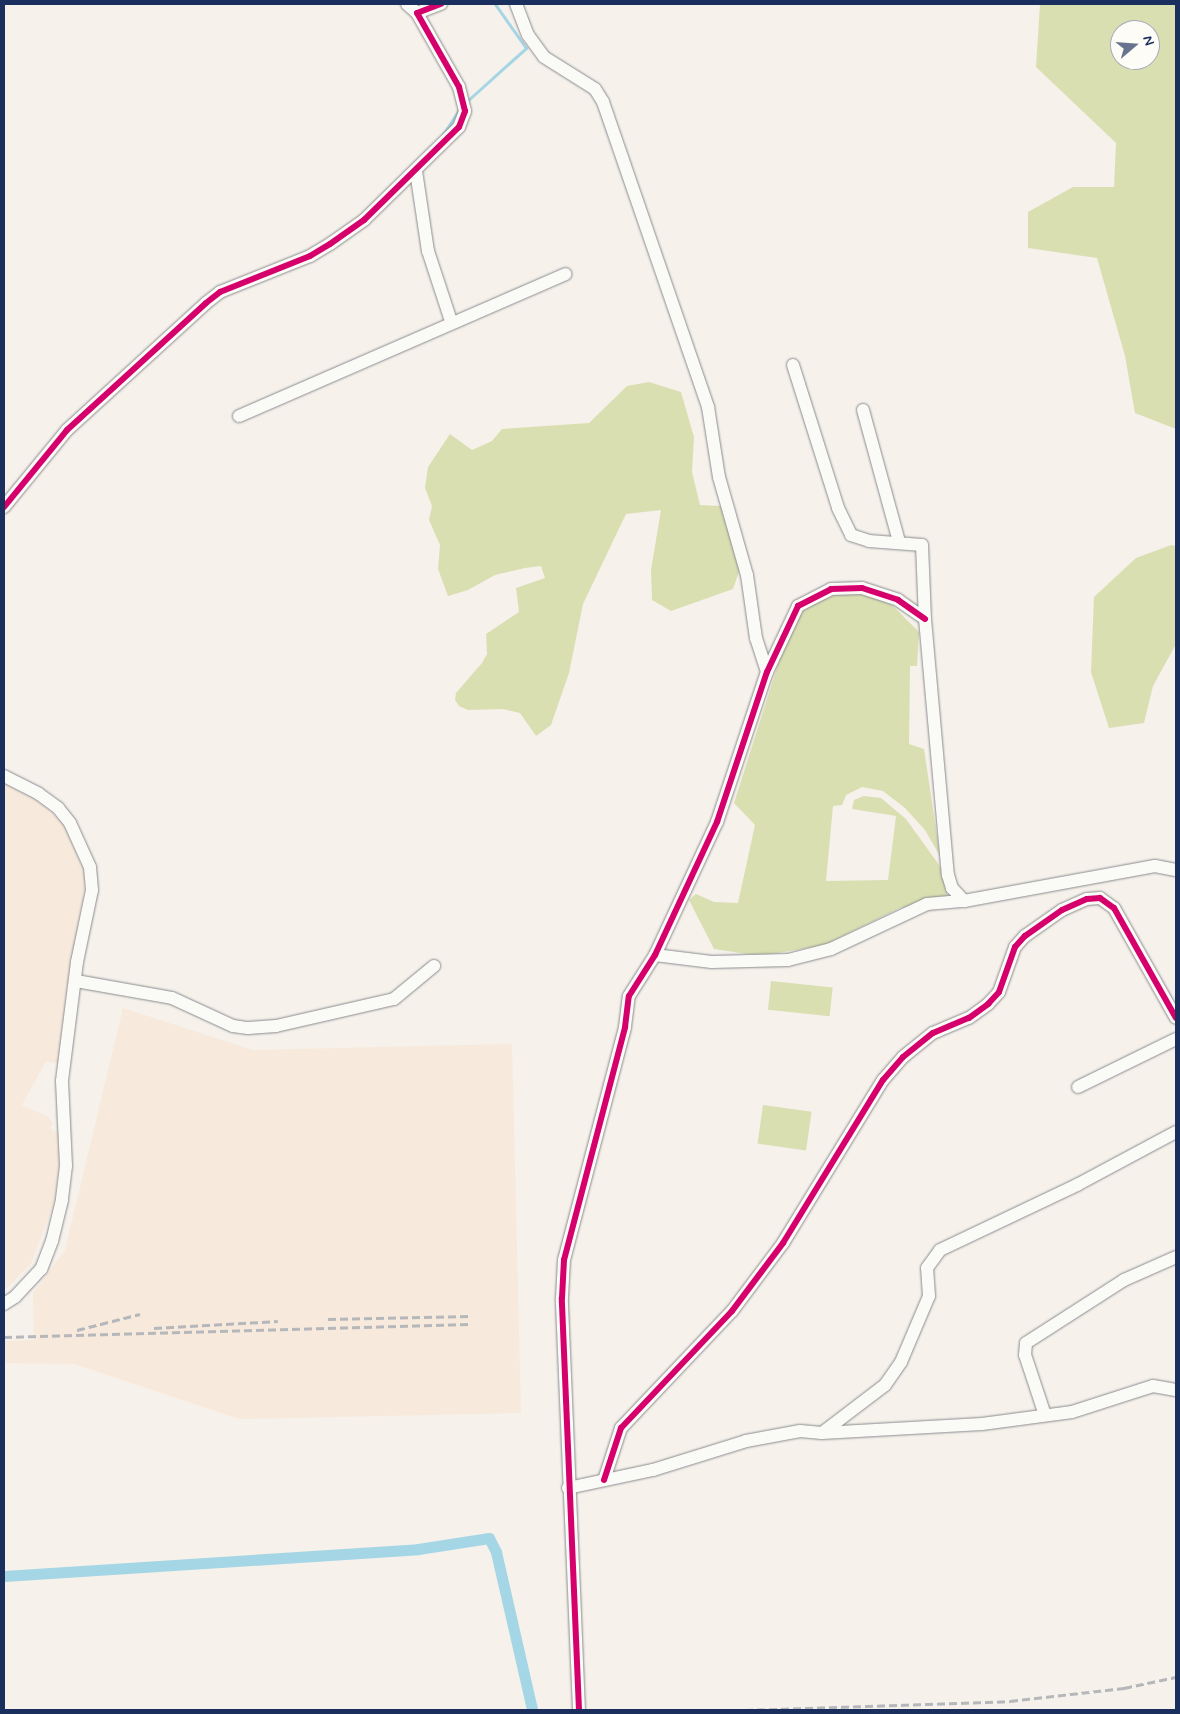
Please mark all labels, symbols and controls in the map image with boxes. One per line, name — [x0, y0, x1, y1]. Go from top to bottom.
north arrow — [1110, 20, 1160, 70]
text: N — [1138, 33, 1158, 48]

